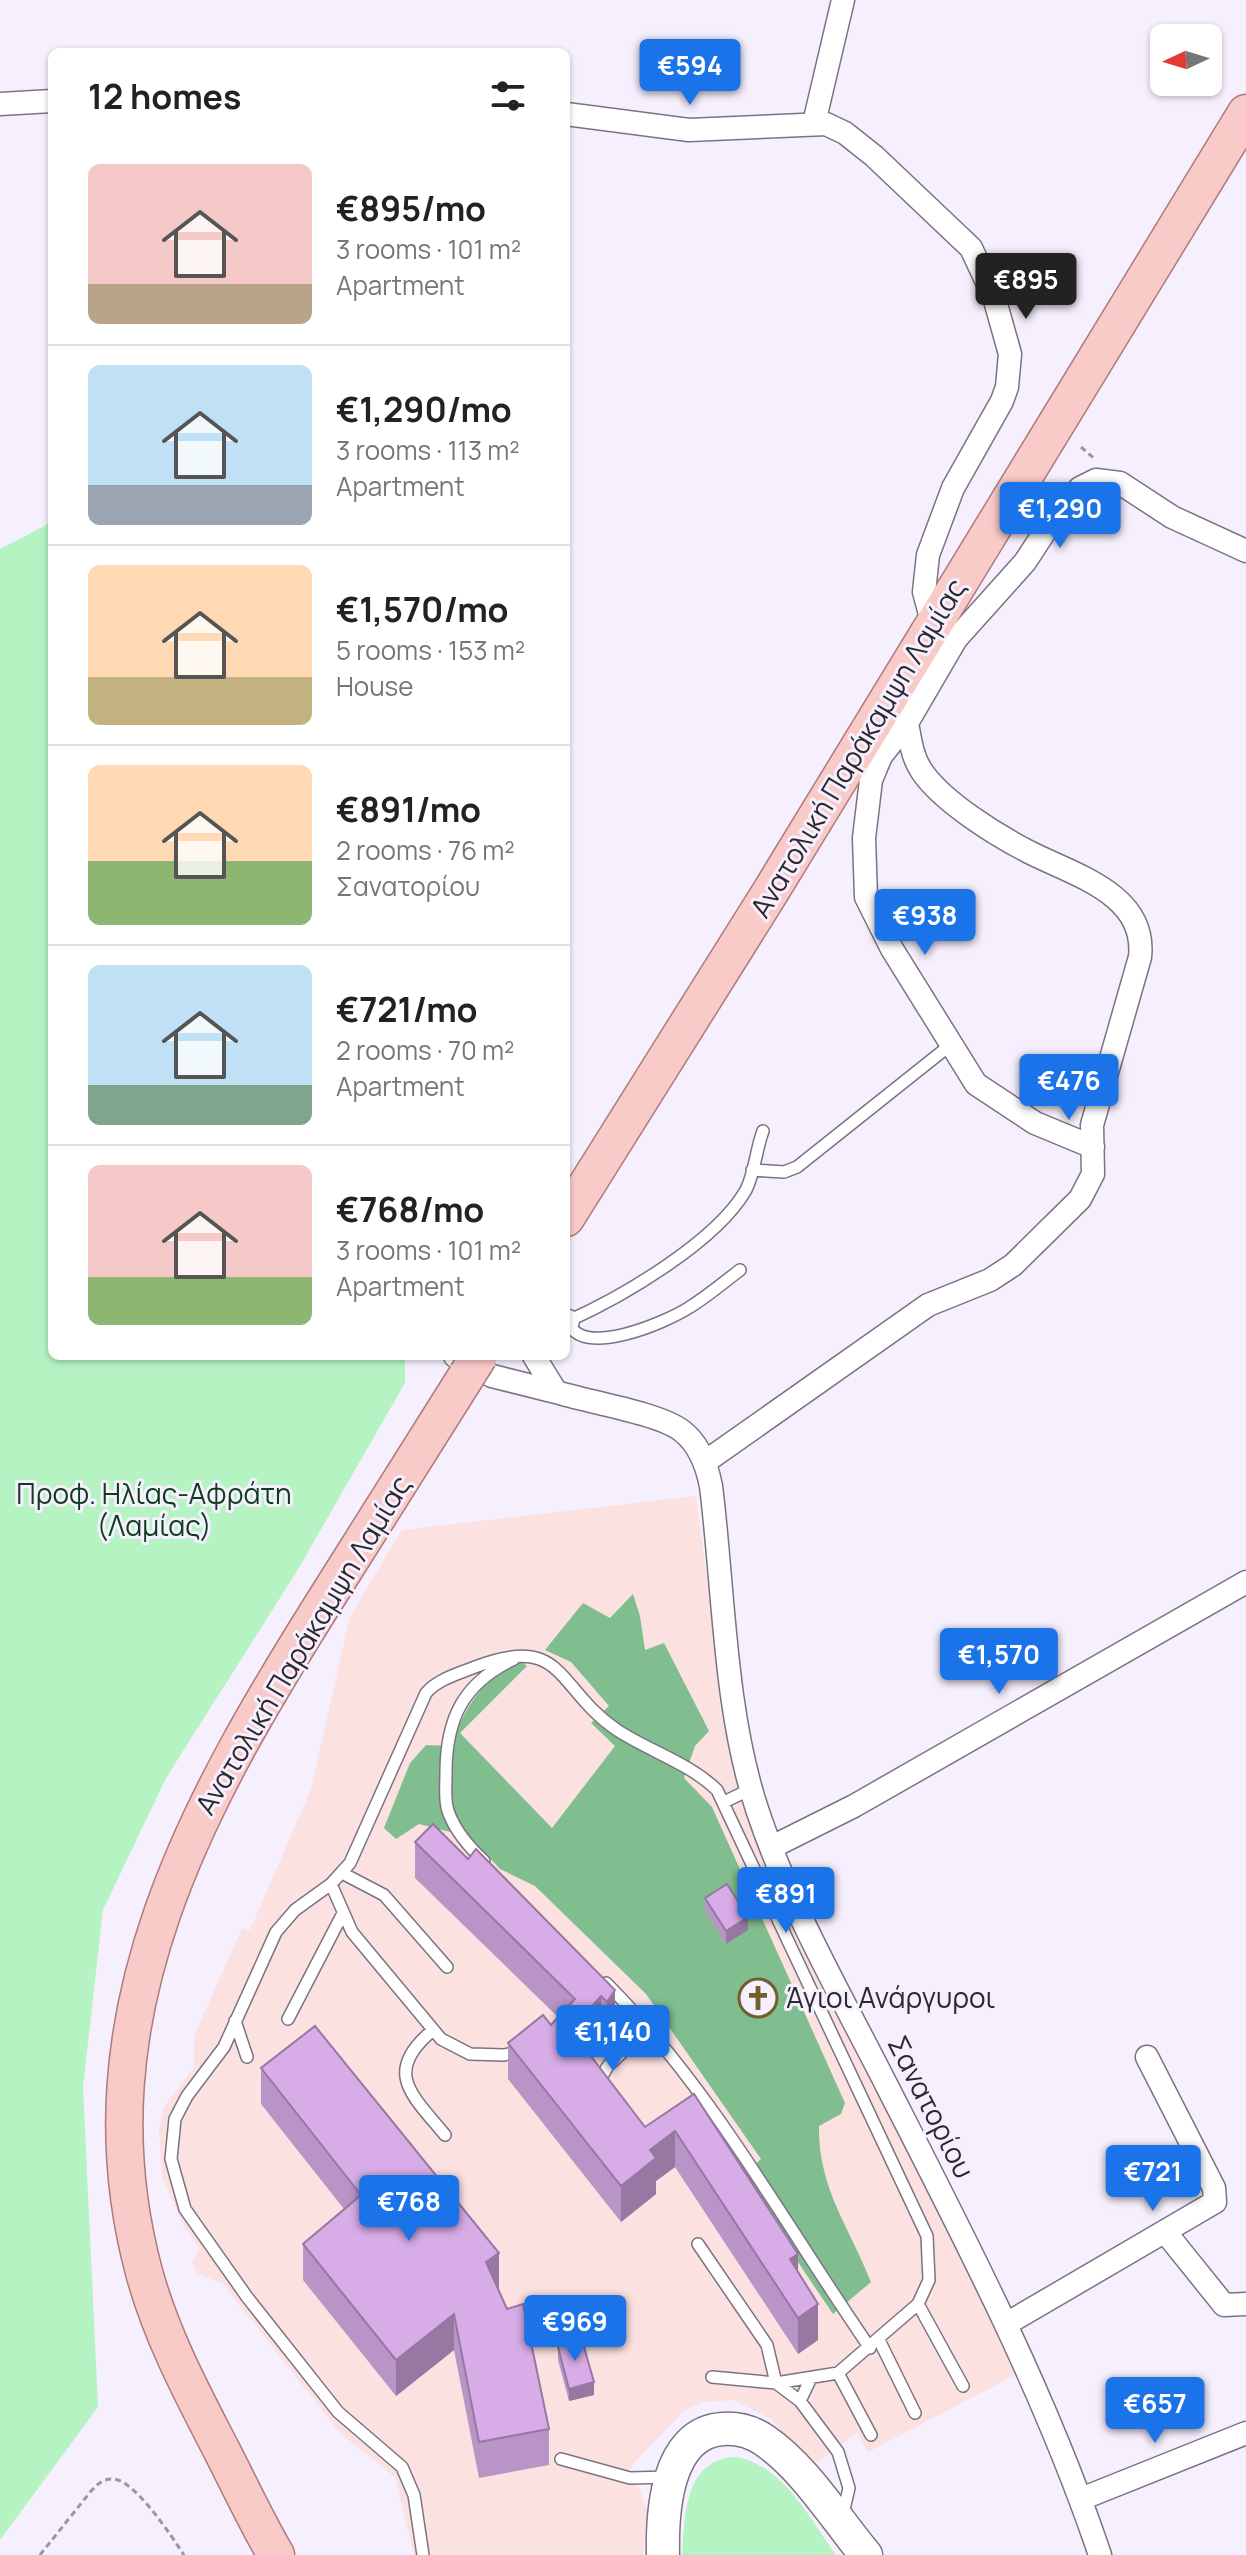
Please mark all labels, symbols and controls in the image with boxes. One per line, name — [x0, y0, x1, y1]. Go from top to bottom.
north arrow — [1150, 24, 1222, 96]
map controls — [1150, 24, 1222, 96]
pin: €594 — [643, 39, 737, 107]
text: €594 — [658, 47, 722, 83]
text: 12 homes — [88, 73, 241, 119]
icon: filters — [486, 74, 530, 118]
text: €895/mo — [336, 185, 486, 231]
icon: home — [152, 196, 248, 292]
text: 3 rooms · 101 m² — [336, 231, 521, 267]
pin: €895 — [979, 253, 1073, 321]
text: €895 — [993, 261, 1059, 297]
text: Apartment — [336, 267, 465, 303]
text: €1,290/mo — [336, 386, 512, 432]
icon: home — [152, 397, 248, 493]
text: 3 rooms · 113 m² — [336, 432, 520, 468]
text: Apartment — [336, 468, 465, 504]
pin: €1,290 — [995, 482, 1125, 550]
text: €1,290 — [1018, 490, 1102, 526]
street label: Ανατολική Παράκαμψη Λαμίας — [741, 571, 974, 924]
text: €1,570/mo — [336, 586, 509, 632]
icon: home — [152, 597, 248, 693]
text: 5 rooms · 153 m² — [336, 632, 525, 668]
text: House — [336, 668, 413, 704]
text: €891/mo — [336, 786, 481, 832]
icon: home — [152, 797, 248, 893]
text: 2 rooms · 76 m² — [336, 832, 515, 868]
text: Σανατορίου — [336, 868, 480, 904]
pin: €938 — [878, 889, 972, 957]
text: €938 — [893, 897, 957, 933]
text: €721/mo — [336, 986, 477, 1032]
icon: home — [152, 997, 248, 1093]
text: 2 rooms · 70 m² — [336, 1032, 514, 1068]
pin: €476 — [1022, 1054, 1116, 1122]
text: €476 — [1037, 1062, 1101, 1098]
text: Apartment — [336, 1068, 465, 1104]
text: €768/mo — [336, 1186, 484, 1232]
icon: home — [152, 1197, 248, 1293]
text: 3 rooms · 101 m² — [336, 1232, 521, 1268]
text: Apartment — [336, 1268, 465, 1304]
street label: Ανατολική Παράκαμψη Λαμίας — [186, 1468, 419, 1821]
park label: Προφ. Ηλίας-Αφράτη (Λαμίας) — [16, 1474, 292, 1544]
pin: €1,570 — [934, 1628, 1064, 1696]
text: €1,570 — [958, 1636, 1040, 1672]
pin: €891 — [739, 1867, 833, 1935]
text: €891 — [755, 1875, 817, 1911]
church icon: Άγιοι Ανάργυροι — [737, 1977, 779, 2019]
place label: Άγιοι Ανάργυροι — [786, 1978, 996, 2016]
pin: €1,140 — [548, 2005, 678, 2073]
text: €1,140 — [574, 2013, 652, 2049]
street label: Σανατορίου — [880, 2029, 984, 2184]
pin: €721 — [1106, 2145, 1200, 2213]
text: €721 — [1124, 2153, 1182, 2189]
pin: €768 — [362, 2175, 456, 2243]
text: €768 — [377, 2183, 441, 2219]
pin: €969 — [528, 2295, 622, 2363]
text: €969 — [542, 2303, 608, 2339]
pin: €657 — [1108, 2377, 1202, 2445]
text: €657 — [1123, 2385, 1187, 2421]

